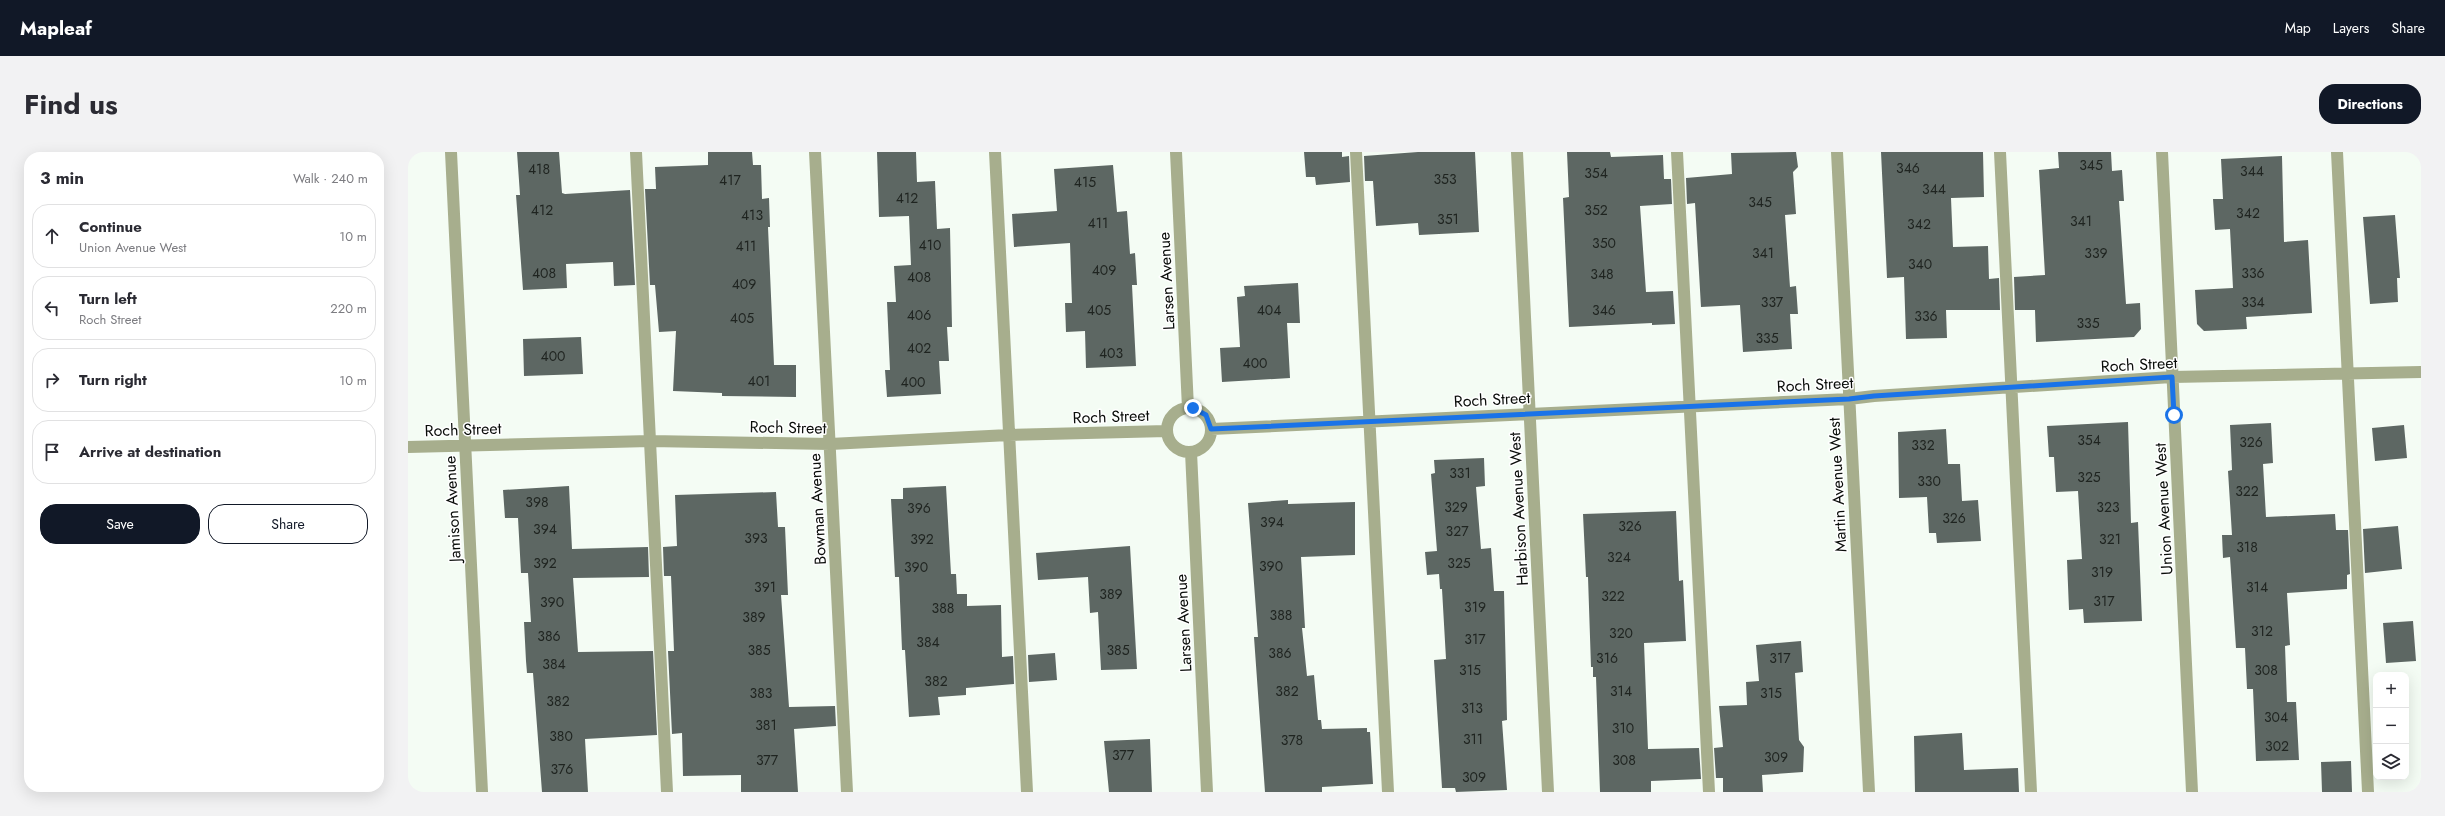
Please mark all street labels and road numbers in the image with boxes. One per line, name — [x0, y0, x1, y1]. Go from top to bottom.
street label: Larsen Avenue — [1152, 231, 1181, 331]
street label: Roch Street — [2100, 351, 2178, 378]
street label: Roch Street — [1776, 371, 1854, 398]
street label: Roch Street — [1453, 386, 1531, 413]
street label: Roch Street — [1072, 404, 1150, 429]
street label: Roch Street — [749, 415, 827, 440]
street label: Roch Street — [424, 417, 502, 442]
street label: Martin Avenue West — [1822, 417, 1853, 553]
street label: Harbison Avenue West — [1503, 431, 1534, 586]
street label: Union Avenue West — [2149, 442, 2178, 576]
street label: Bowman Avenue — [803, 453, 832, 565]
street label: Jamison Avenue — [438, 455, 467, 565]
street label: Larsen Avenue — [1169, 573, 1198, 673]

